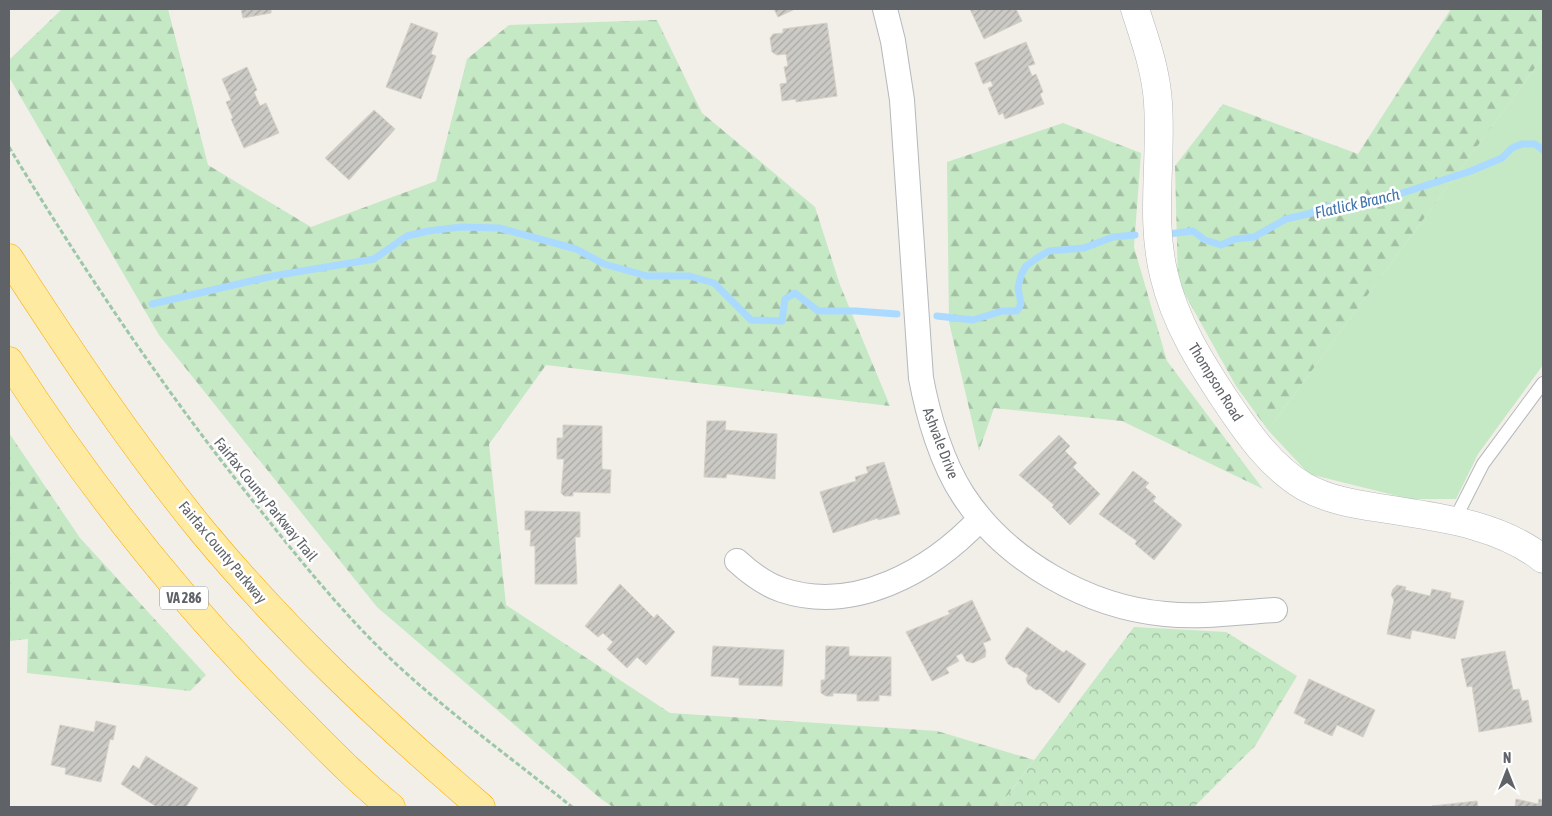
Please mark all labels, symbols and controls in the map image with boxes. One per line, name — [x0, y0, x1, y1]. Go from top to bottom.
water label: Flatlick Branch — [1313, 184, 1401, 221]
street label: Thompson Road — [1185, 340, 1247, 424]
street label: Ashvale Drive — [920, 405, 962, 481]
street label: Fairfax County Parkway Trail — [211, 434, 321, 564]
street label: Fairfax County Parkway — [175, 497, 271, 607]
road number: VA 286 — [160, 586, 208, 610]
north arrow — [1482, 746, 1532, 796]
text: N — [1503, 750, 1511, 766]

